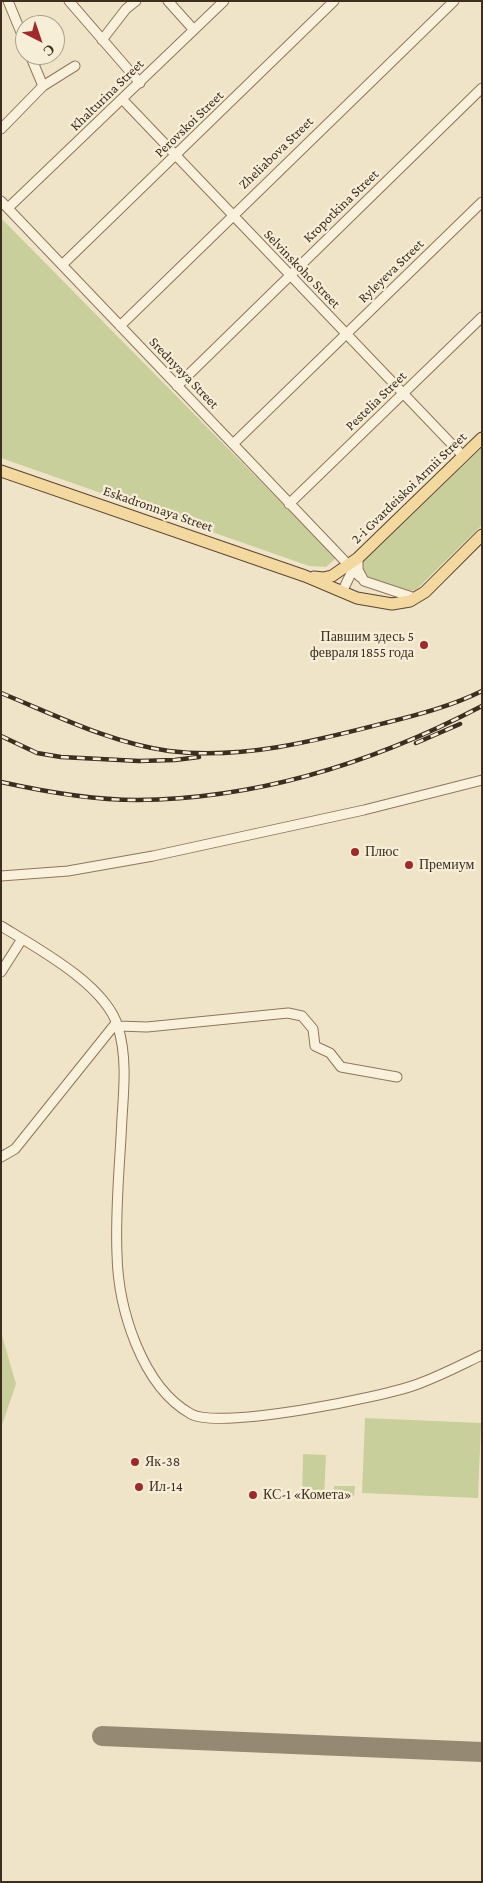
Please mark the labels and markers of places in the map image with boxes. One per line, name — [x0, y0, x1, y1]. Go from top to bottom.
place label: Павшим здесь 5 февраля 1855 года — [310, 629, 414, 662]
marker: Павшим здесь 5 февраля 1855 года — [418, 639, 430, 651]
place label: Плюс — [365, 844, 399, 860]
marker: Плюс — [349, 846, 361, 858]
place label: Премиум — [419, 857, 474, 873]
marker: Премиум — [403, 859, 415, 871]
place label: Як-38 — [145, 1454, 180, 1470]
marker: Як-38 — [129, 1456, 141, 1468]
place label: Ил-14 — [149, 1479, 183, 1495]
marker: Ил-14 — [133, 1481, 145, 1493]
place label: КС-1 «Комета» — [263, 1487, 352, 1503]
marker: КС-1 «Комета» — [247, 1489, 259, 1501]

